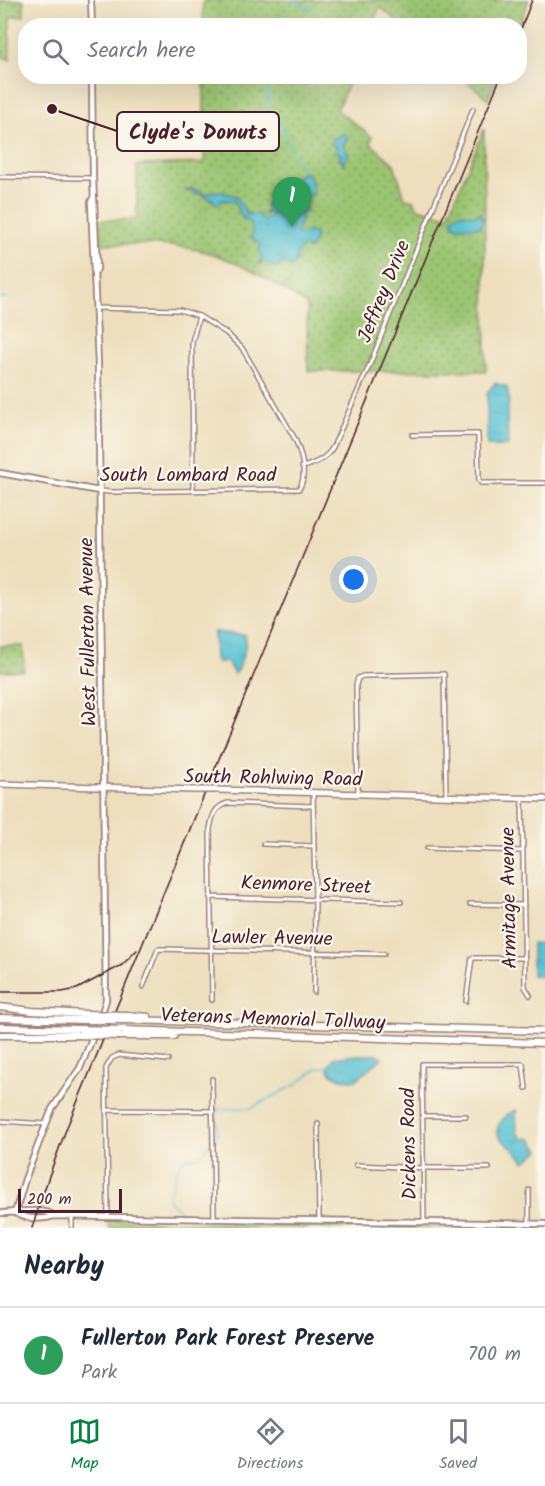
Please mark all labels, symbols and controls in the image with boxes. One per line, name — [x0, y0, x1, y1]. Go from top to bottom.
search box — [18, 18, 527, 84]
text: Search here — [87, 34, 195, 69]
icon: search — [39, 35, 72, 68]
callout: Clyde's Donuts — [117, 112, 279, 151]
text: Clyde's Donuts — [129, 117, 267, 150]
pin: 1 — [272, 178, 312, 227]
street label: Jeffrey Drive — [350, 236, 420, 348]
street label: South Lombard Road — [100, 460, 277, 492]
street label: West Fullerton Avenue — [71, 537, 107, 727]
your location — [339, 565, 368, 594]
street label: South Rohlwing Road — [183, 761, 364, 797]
street label: Armitage Avenue — [493, 827, 527, 969]
street label: Kenmore Street — [240, 868, 372, 904]
street label: Lawler Avenue — [211, 922, 333, 956]
street label: Veterans Memorial Tollway — [160, 1000, 386, 1040]
street label: Dickens Road — [393, 1087, 427, 1200]
scale bar — [18, 1186, 122, 1214]
text: 200 m — [27, 1187, 71, 1212]
text: Nearby — [24, 1246, 104, 1288]
text: Fullerton Park Forest Preserve — [81, 1322, 374, 1357]
text: 1 — [40, 1339, 47, 1371]
text: 700 m — [468, 1339, 521, 1371]
text: Park — [81, 1357, 117, 1389]
tab: Map — [68, 1415, 101, 1476]
tab: Directions — [237, 1415, 303, 1476]
tab: Saved — [439, 1415, 477, 1476]

